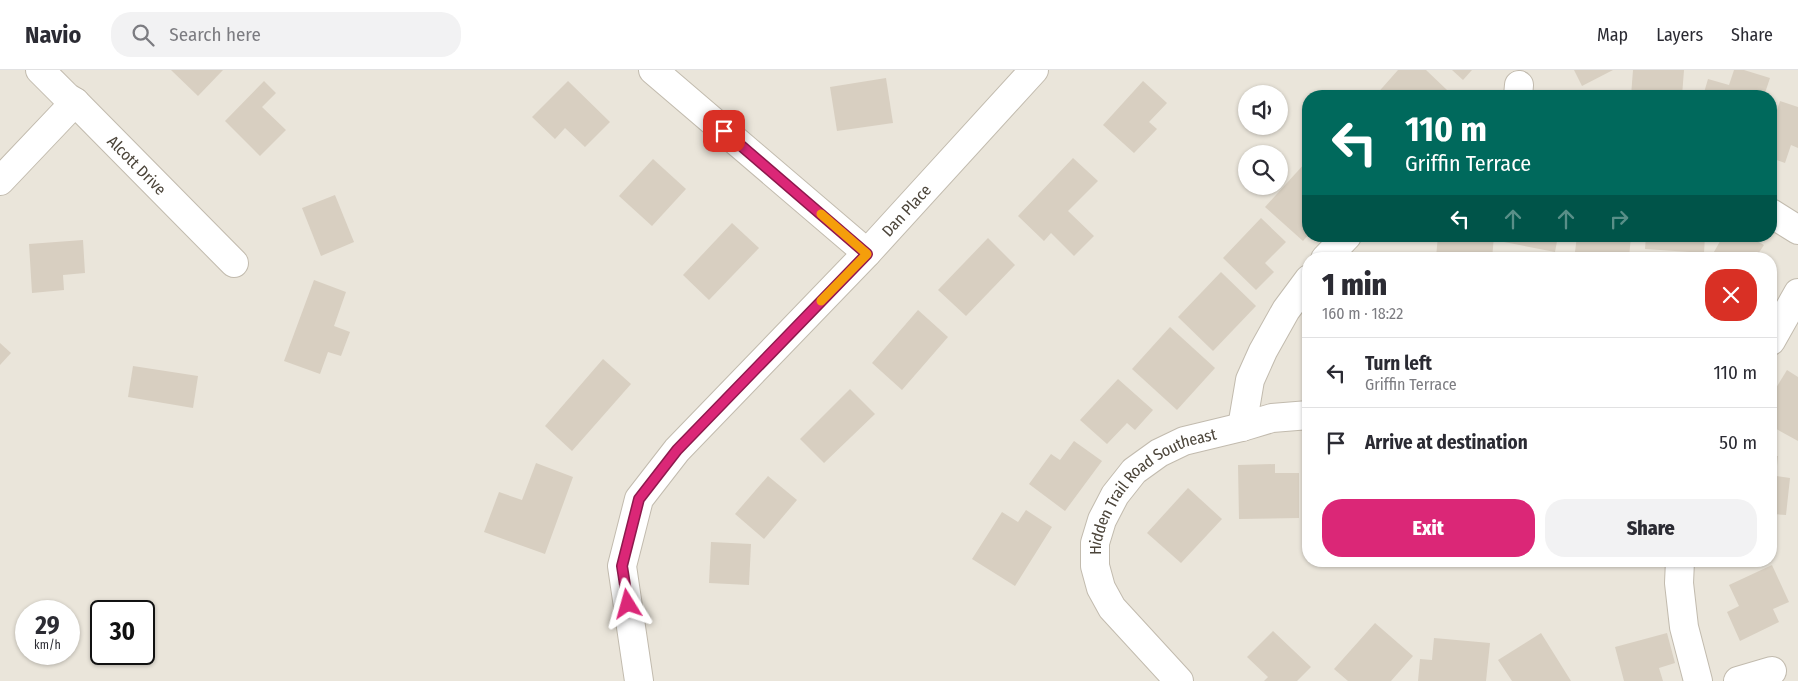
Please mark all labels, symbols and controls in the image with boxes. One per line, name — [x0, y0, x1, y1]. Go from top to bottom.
search box — [111, 12, 461, 57]
text: Navio — [25, 21, 81, 49]
icon: search — [129, 21, 157, 49]
text: Search here — [169, 23, 261, 46]
text: Map — [1597, 24, 1628, 46]
text: Layers — [1656, 24, 1703, 46]
text: Share — [1731, 24, 1773, 46]
map controls — [1238, 85, 1288, 195]
button: sound — [1238, 85, 1288, 135]
text: 110 m — [1405, 108, 1487, 150]
pin — [703, 110, 745, 152]
icon: left — [1322, 110, 1387, 175]
icon: arrive — [710, 117, 738, 145]
street label: Alcott Drive — [103, 132, 170, 199]
button: search — [1238, 145, 1288, 195]
text: Griffin Terrace — [1405, 150, 1531, 177]
street label: Dan Place — [878, 180, 935, 241]
icon: left — [1446, 205, 1474, 233]
icon: ahead — [1499, 205, 1527, 233]
icon: ahead — [1552, 205, 1580, 233]
icon: right — [1605, 205, 1633, 233]
text: 1 min — [1322, 267, 1387, 303]
button: close — [1705, 269, 1757, 321]
text: 160 m · 18:22 — [1322, 304, 1403, 323]
text: Turn left — [1365, 352, 1432, 375]
icon: left — [1322, 359, 1350, 387]
text: 110 m — [1713, 361, 1757, 384]
text: Griffin Terrace — [1365, 375, 1457, 394]
street label: Hidden Trail Road Southeast — [1086, 424, 1219, 555]
icon: arrive — [1322, 429, 1350, 457]
text: Arrive at destination — [1365, 431, 1528, 454]
text: 50 m — [1719, 431, 1757, 454]
button: Exit — [1322, 499, 1535, 557]
button: Share — [1545, 499, 1757, 557]
position arrow — [601, 577, 653, 629]
speed limit sign: 30 — [90, 600, 155, 665]
text: 29 — [35, 611, 60, 641]
text: km/h — [34, 638, 61, 652]

